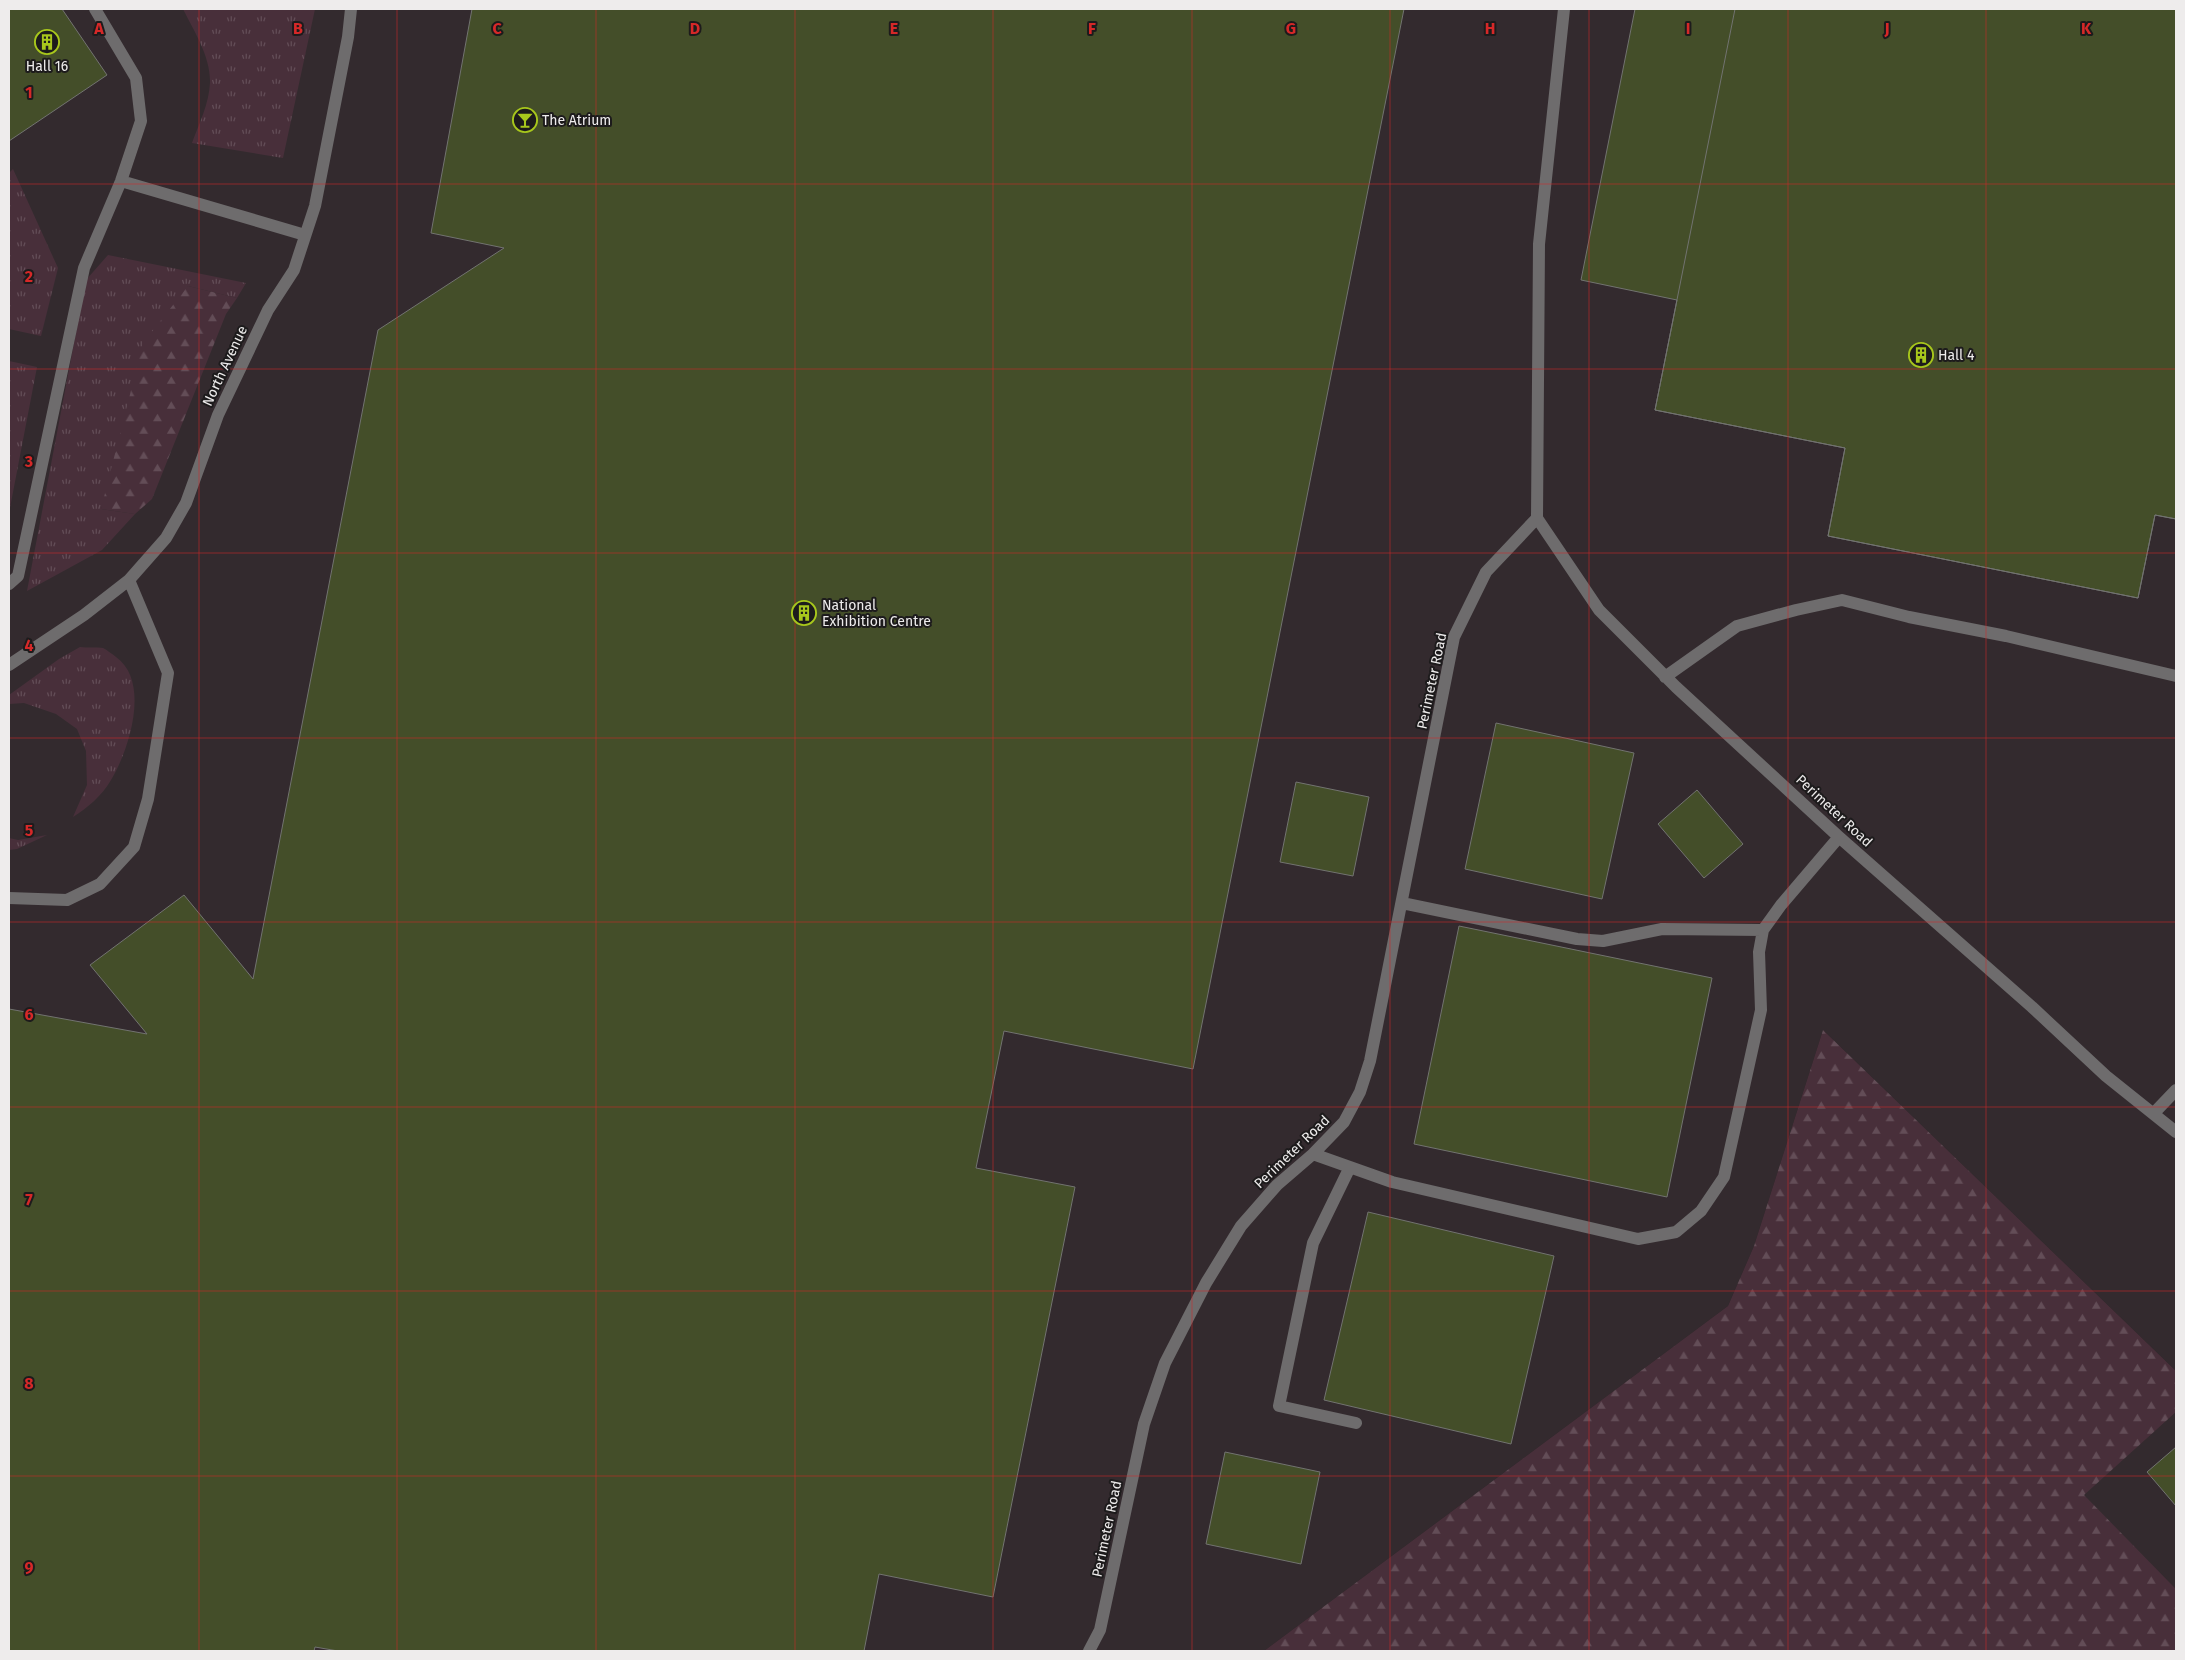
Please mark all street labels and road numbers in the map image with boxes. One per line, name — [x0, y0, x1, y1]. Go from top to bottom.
street label: North Avenue — [199, 323, 251, 409]
street label: Perimeter Road — [1413, 631, 1451, 731]
street label: Perimeter Road — [1792, 771, 1876, 851]
street label: Perimeter Road — [1251, 1112, 1333, 1192]
street label: Perimeter Road — [1088, 1479, 1126, 1579]

